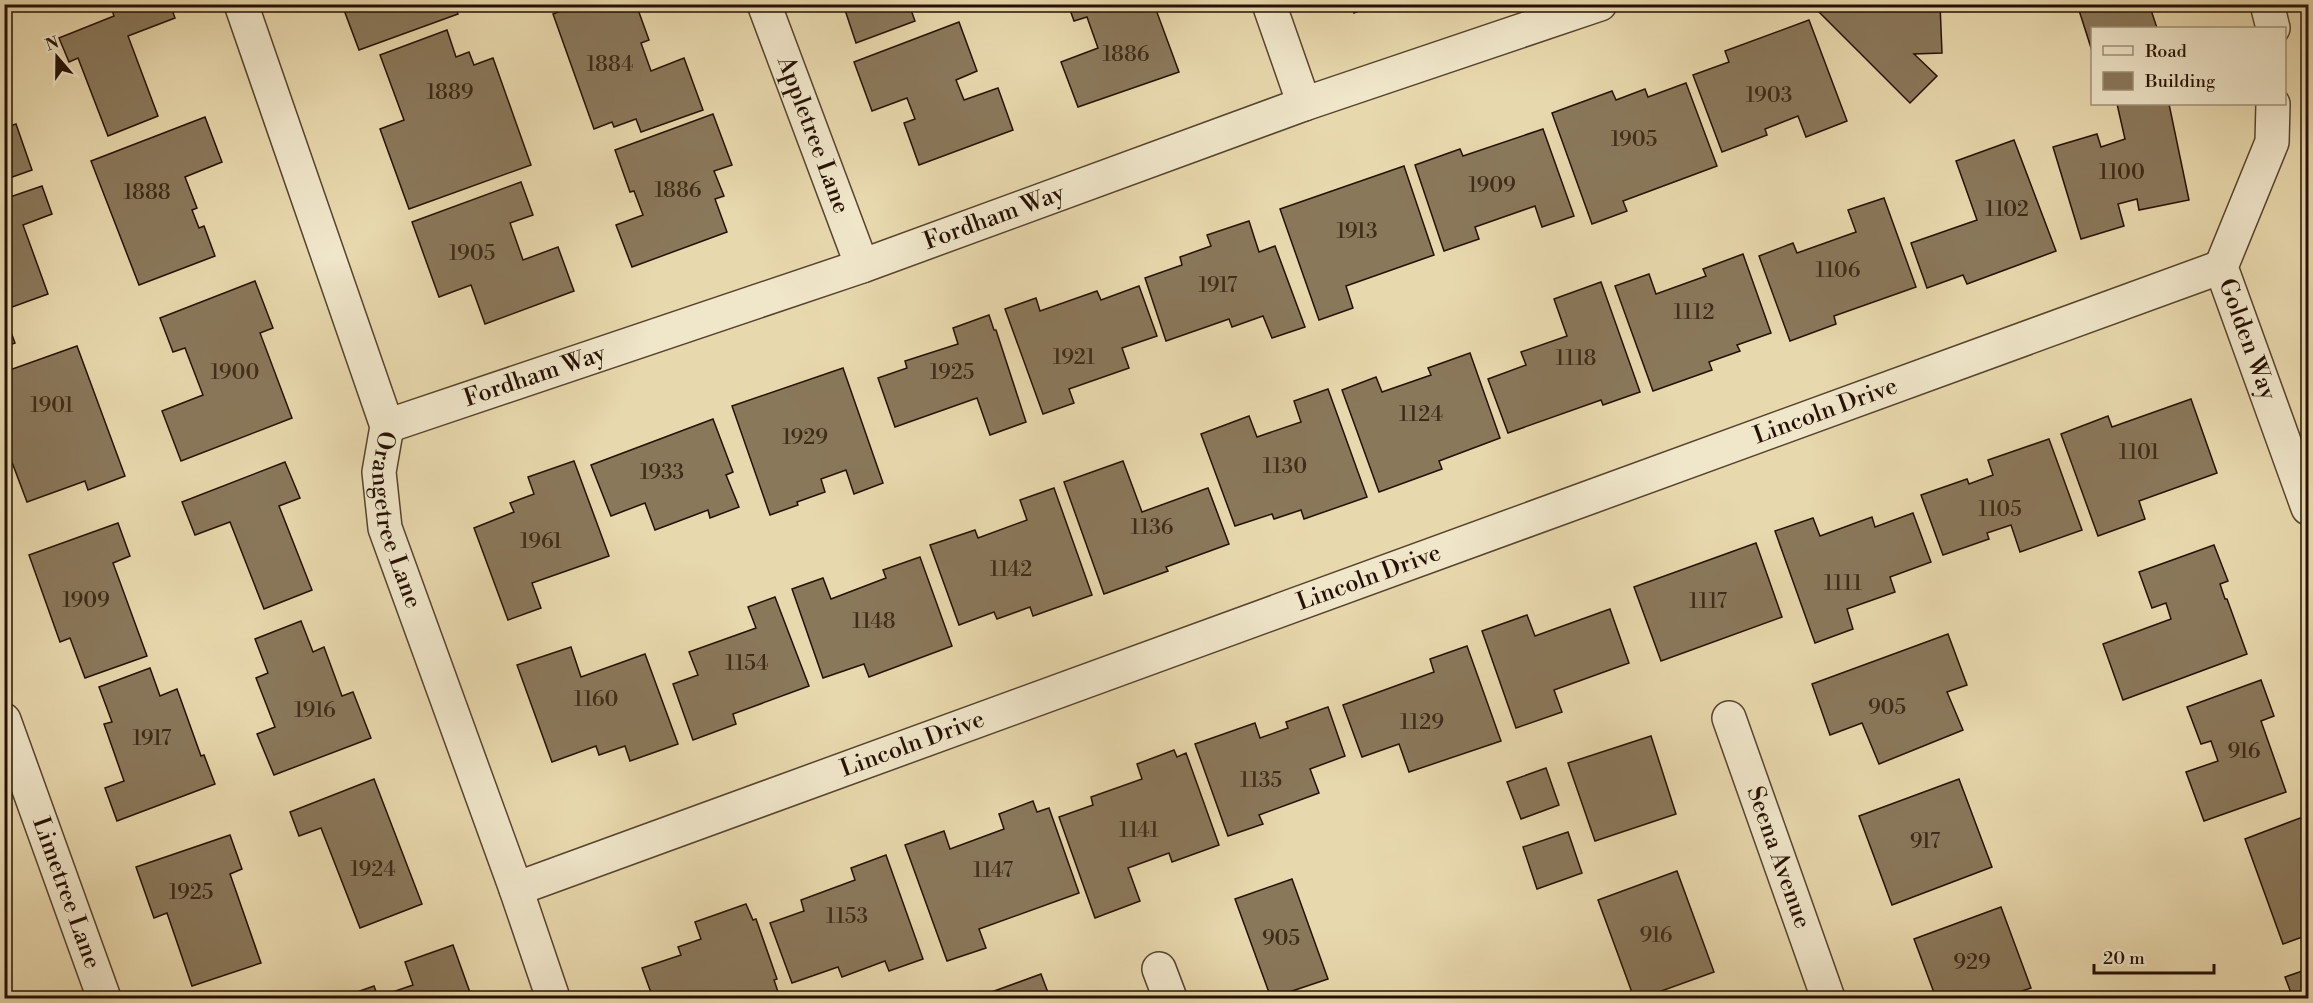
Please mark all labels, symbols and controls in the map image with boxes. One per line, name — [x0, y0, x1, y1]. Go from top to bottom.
north arrow — [27, 27, 87, 87]
legend — [2091, 27, 2286, 105]
text: N — [43, 32, 62, 55]
text: Road — [2145, 40, 2188, 63]
house number: 1886 — [1102, 42, 1150, 68]
street label: Appletree Lane — [770, 51, 856, 218]
house number: 1884 — [586, 52, 634, 78]
text: Building — [2144, 70, 2216, 93]
house number: 1889 — [426, 80, 474, 106]
house number: 1903 — [1746, 83, 1792, 109]
house number: 1905 — [1611, 127, 1657, 153]
house number: 1100 — [2099, 160, 2145, 186]
house number: 1909 — [1468, 173, 1516, 199]
house number: 1886 — [654, 178, 702, 204]
street label: Fordham Way — [920, 178, 1069, 257]
house number: 1888 — [123, 180, 171, 206]
house number: 1102 — [1985, 197, 2029, 223]
house number: 1913 — [1337, 219, 1378, 245]
house number: 1905 — [449, 241, 495, 267]
house number: 1106 — [1816, 258, 1861, 284]
house number: 1917 — [1199, 273, 1238, 299]
street label: Golden Way — [2211, 274, 2283, 405]
house number: 1112 — [1674, 300, 1714, 326]
street label: Fordham Way — [460, 338, 610, 414]
house number: 1921 — [1053, 345, 1095, 371]
house number: 1118 — [1556, 346, 1596, 372]
house number: 1900 — [211, 360, 259, 386]
house number: 1925 — [930, 360, 974, 386]
street label: Lincoln Drive — [1749, 371, 1902, 451]
house number: 1901 — [30, 393, 74, 419]
house number: 1124 — [1399, 402, 1443, 428]
house number: 1929 — [782, 425, 828, 451]
street label: Orangetree Lane — [364, 429, 428, 613]
house number: 1101 — [2119, 440, 2159, 466]
house number: 1130 — [1263, 454, 1307, 480]
house number: 1933 — [640, 460, 684, 486]
house number: 1105 — [1978, 497, 2022, 523]
house number: 1136 — [1130, 515, 1174, 541]
house number: 1961 — [520, 529, 562, 555]
street label: Lincoln Drive — [1293, 538, 1445, 618]
house number: 1142 — [990, 557, 1032, 583]
house number: 1111 — [1824, 571, 1862, 597]
house number: 1909 — [62, 588, 110, 614]
house number: 1117 — [1689, 589, 1727, 615]
house number: 1148 — [852, 609, 896, 635]
house number: 1154 — [725, 651, 769, 677]
house number: 1160 — [574, 687, 618, 713]
house number: 905 — [1868, 695, 1906, 721]
house number: 1916 — [294, 698, 336, 724]
street label: Lincoln Drive — [836, 704, 989, 784]
house number: 1129 — [1400, 710, 1444, 736]
house number: 1917 — [133, 726, 172, 752]
house number: 916 — [2227, 739, 2261, 765]
house number: 1135 — [1240, 768, 1282, 794]
street label: Seena Avenue — [1739, 782, 1817, 933]
street label: Limetree Lane — [25, 813, 107, 973]
house number: 1141 — [1119, 818, 1159, 844]
house number: 917 — [1910, 829, 1941, 855]
house number: 1924 — [350, 857, 396, 883]
house number: 1147 — [973, 858, 1013, 884]
house number: 1925 — [169, 880, 213, 906]
house number: 1153 — [826, 904, 868, 930]
house number: 916 — [1639, 923, 1673, 949]
house number: 905 — [1262, 926, 1300, 952]
scale bar — [2094, 937, 2214, 975]
text: 20 m — [2103, 947, 2145, 970]
house number: 929 — [1953, 950, 1991, 976]

